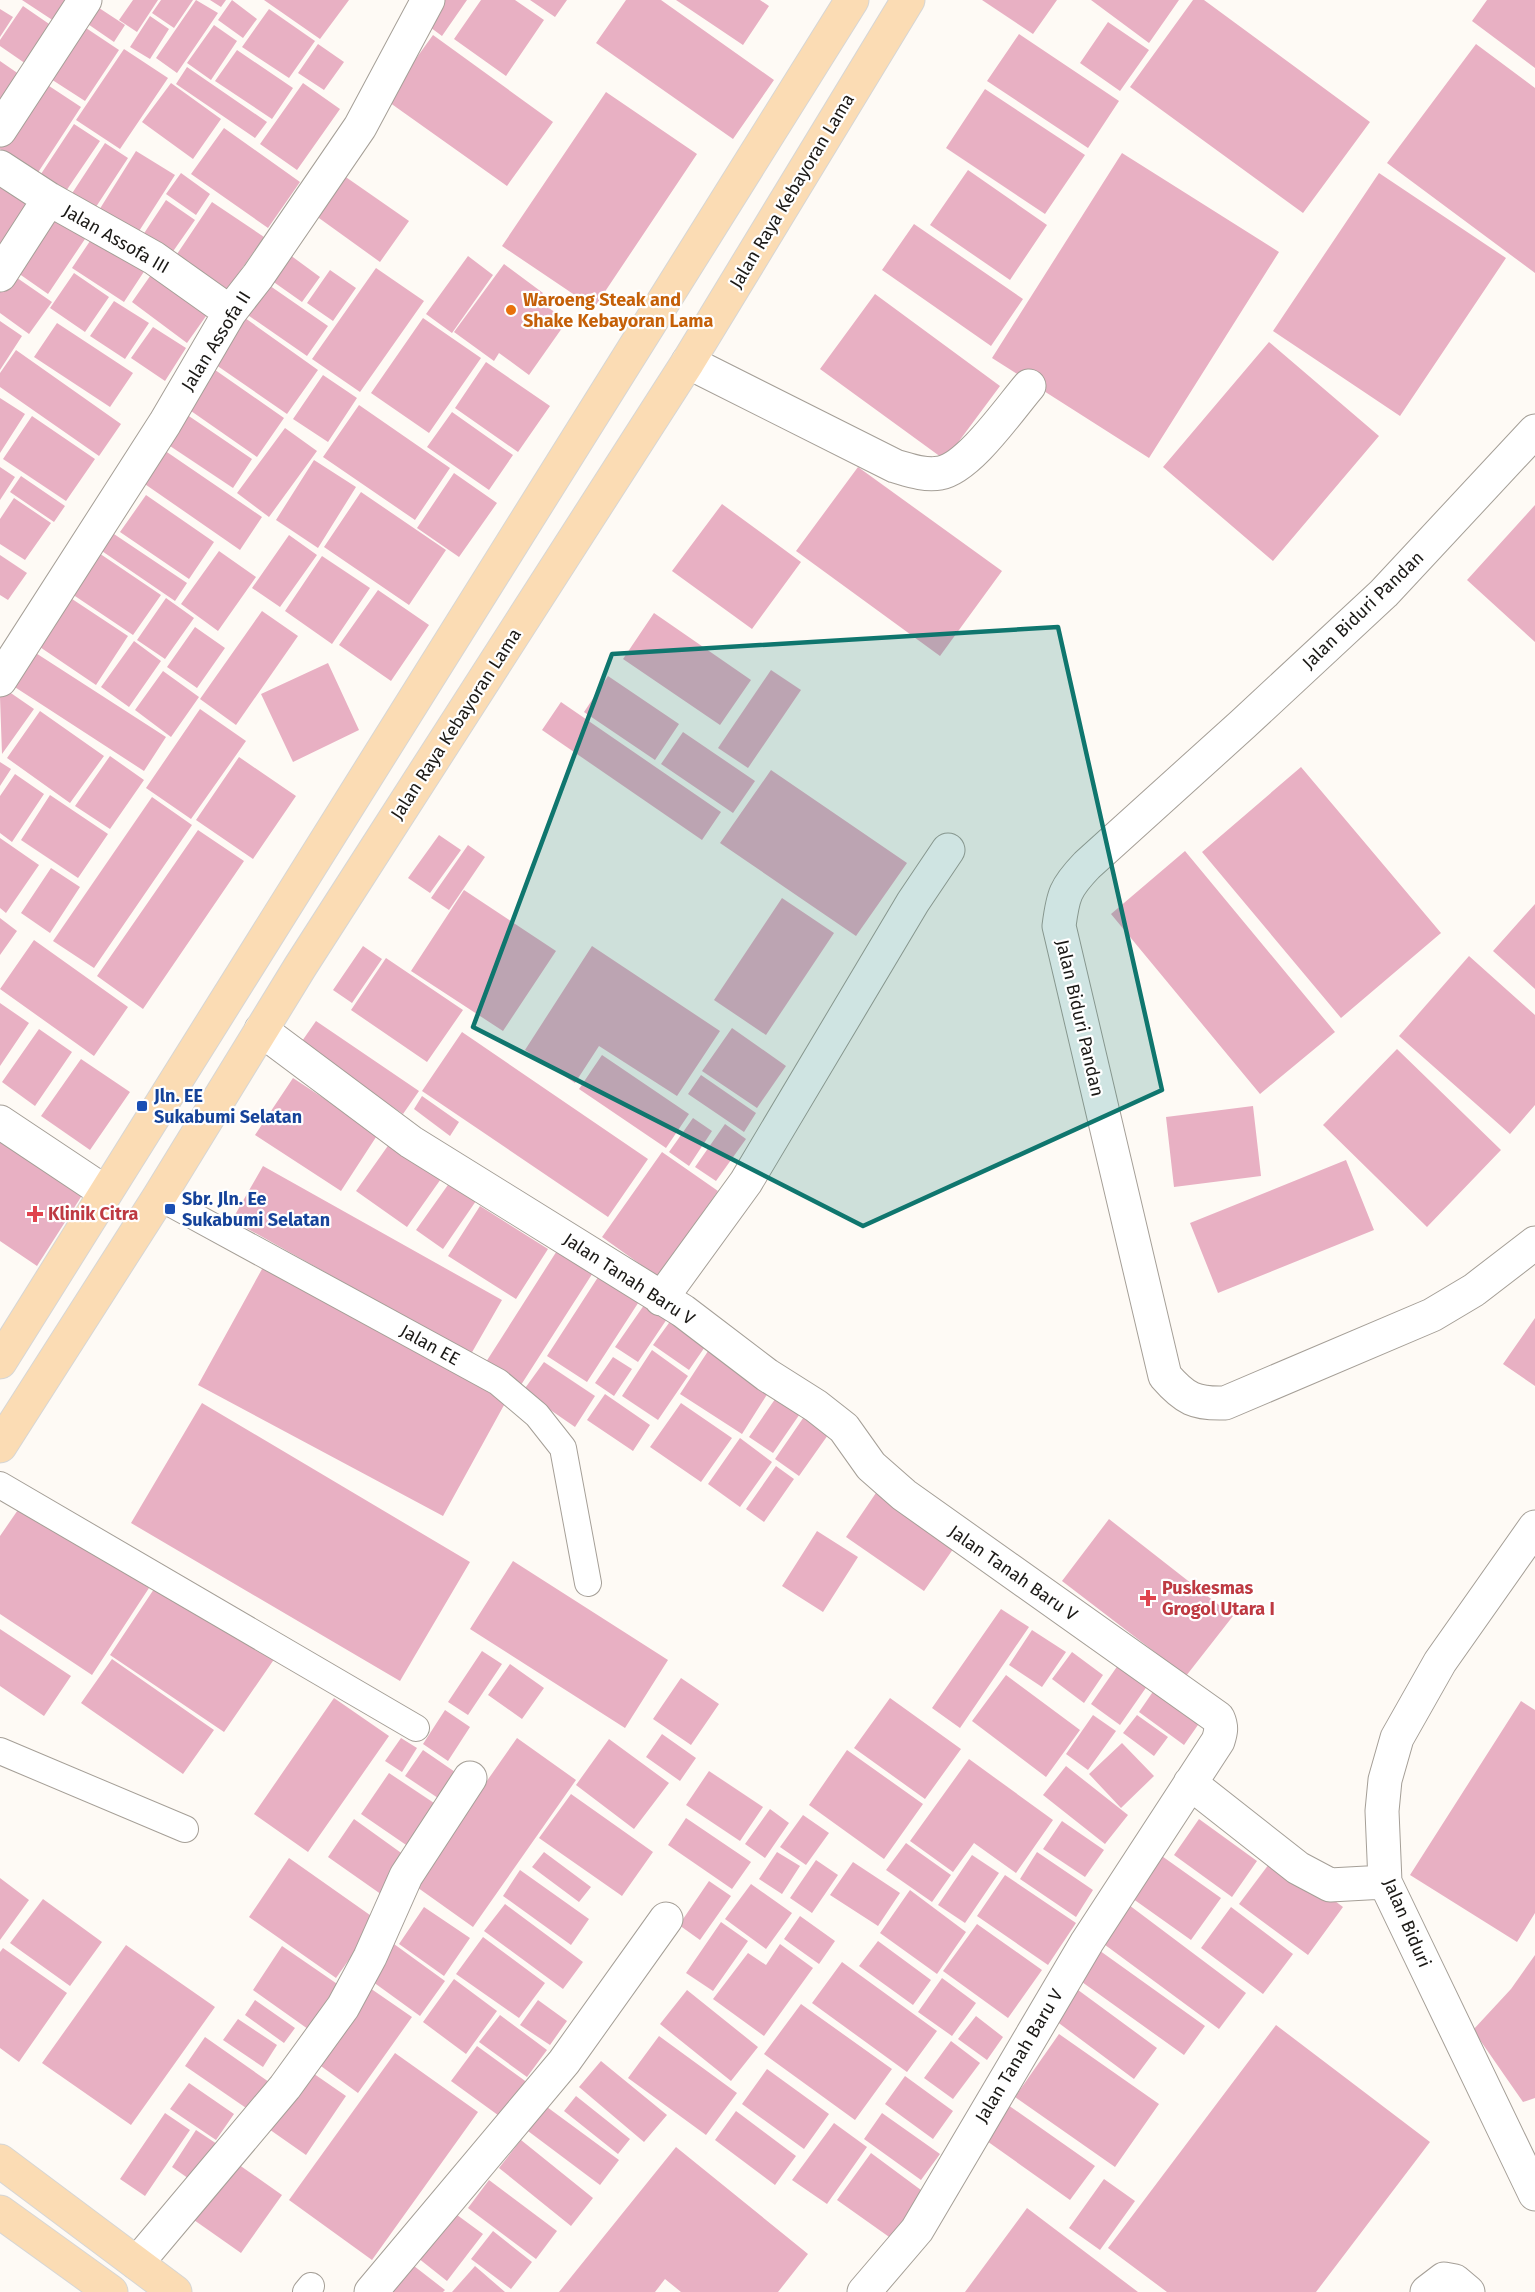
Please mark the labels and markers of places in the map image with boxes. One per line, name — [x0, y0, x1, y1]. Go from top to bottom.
place label: Waroeng Steak and Shake Kebayoran Lama — [523, 289, 714, 332]
marker: Waroeng Steak and Shake Kebayoran Lama — [504, 303, 518, 317]
place label: Jln. EE Sukabumi Selatan — [153, 1085, 302, 1128]
marker: Jln. EE Sukabumi Selatan — [135, 1099, 149, 1113]
place label: Sbr. Jln. Ee Sukabumi Selatan — [182, 1188, 330, 1231]
marker: Sbr. Jln. Ee Sukabumi Selatan — [163, 1202, 177, 1216]
place label: Klinik Citra — [48, 1203, 138, 1225]
marker: Klinik Citra — [26, 1205, 44, 1223]
place label: Puskesmas Grogol Utara I — [1162, 1577, 1275, 1620]
marker: Puskesmas Grogol Utara I — [1139, 1589, 1157, 1607]

